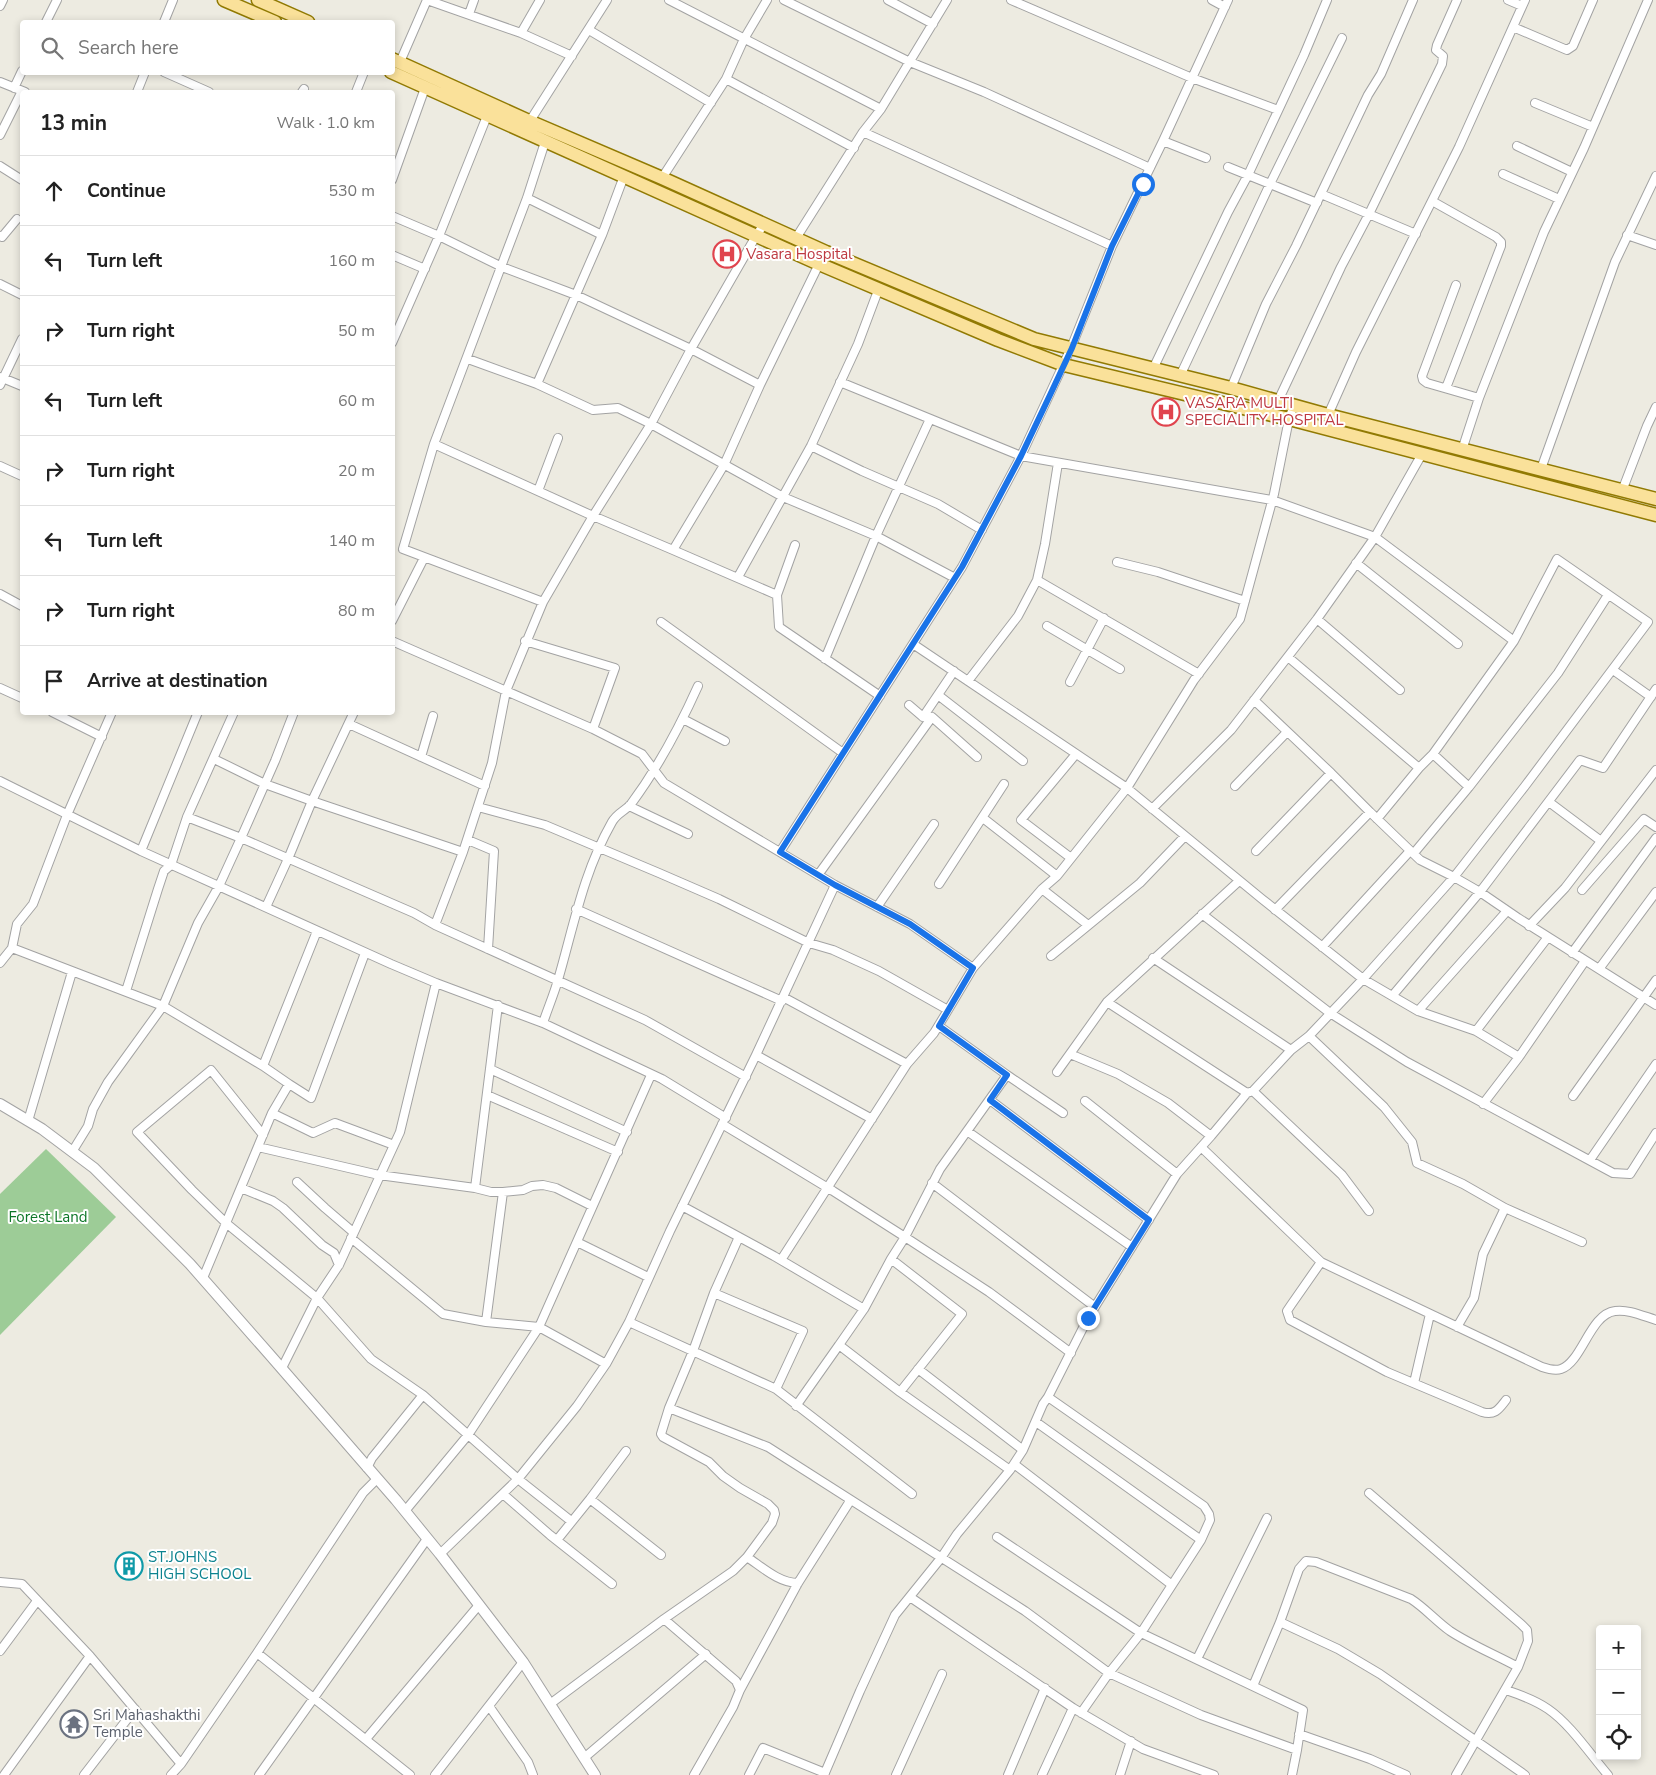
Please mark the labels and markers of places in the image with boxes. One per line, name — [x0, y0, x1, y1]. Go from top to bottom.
hospital icon: Vasara Hospital — [712, 239, 742, 269]
place label: Vasara Hospital — [745, 244, 853, 264]
place label: VASARA MULTI SPECIALITY HOSPITAL — [1184, 393, 1344, 430]
hospital icon: VASARA MULTI SPECIALITY HOSPITAL — [1151, 397, 1181, 427]
place label: ST.JOHNS HIGH SCHOOL — [148, 1547, 251, 1584]
building icon: ST.JOHNS HIGH SCHOOL — [114, 1551, 144, 1581]
place label: Sri Mahashakthi Temple — [93, 1705, 200, 1742]
temple icon: Sri Mahashakthi Temple — [59, 1709, 89, 1739]

